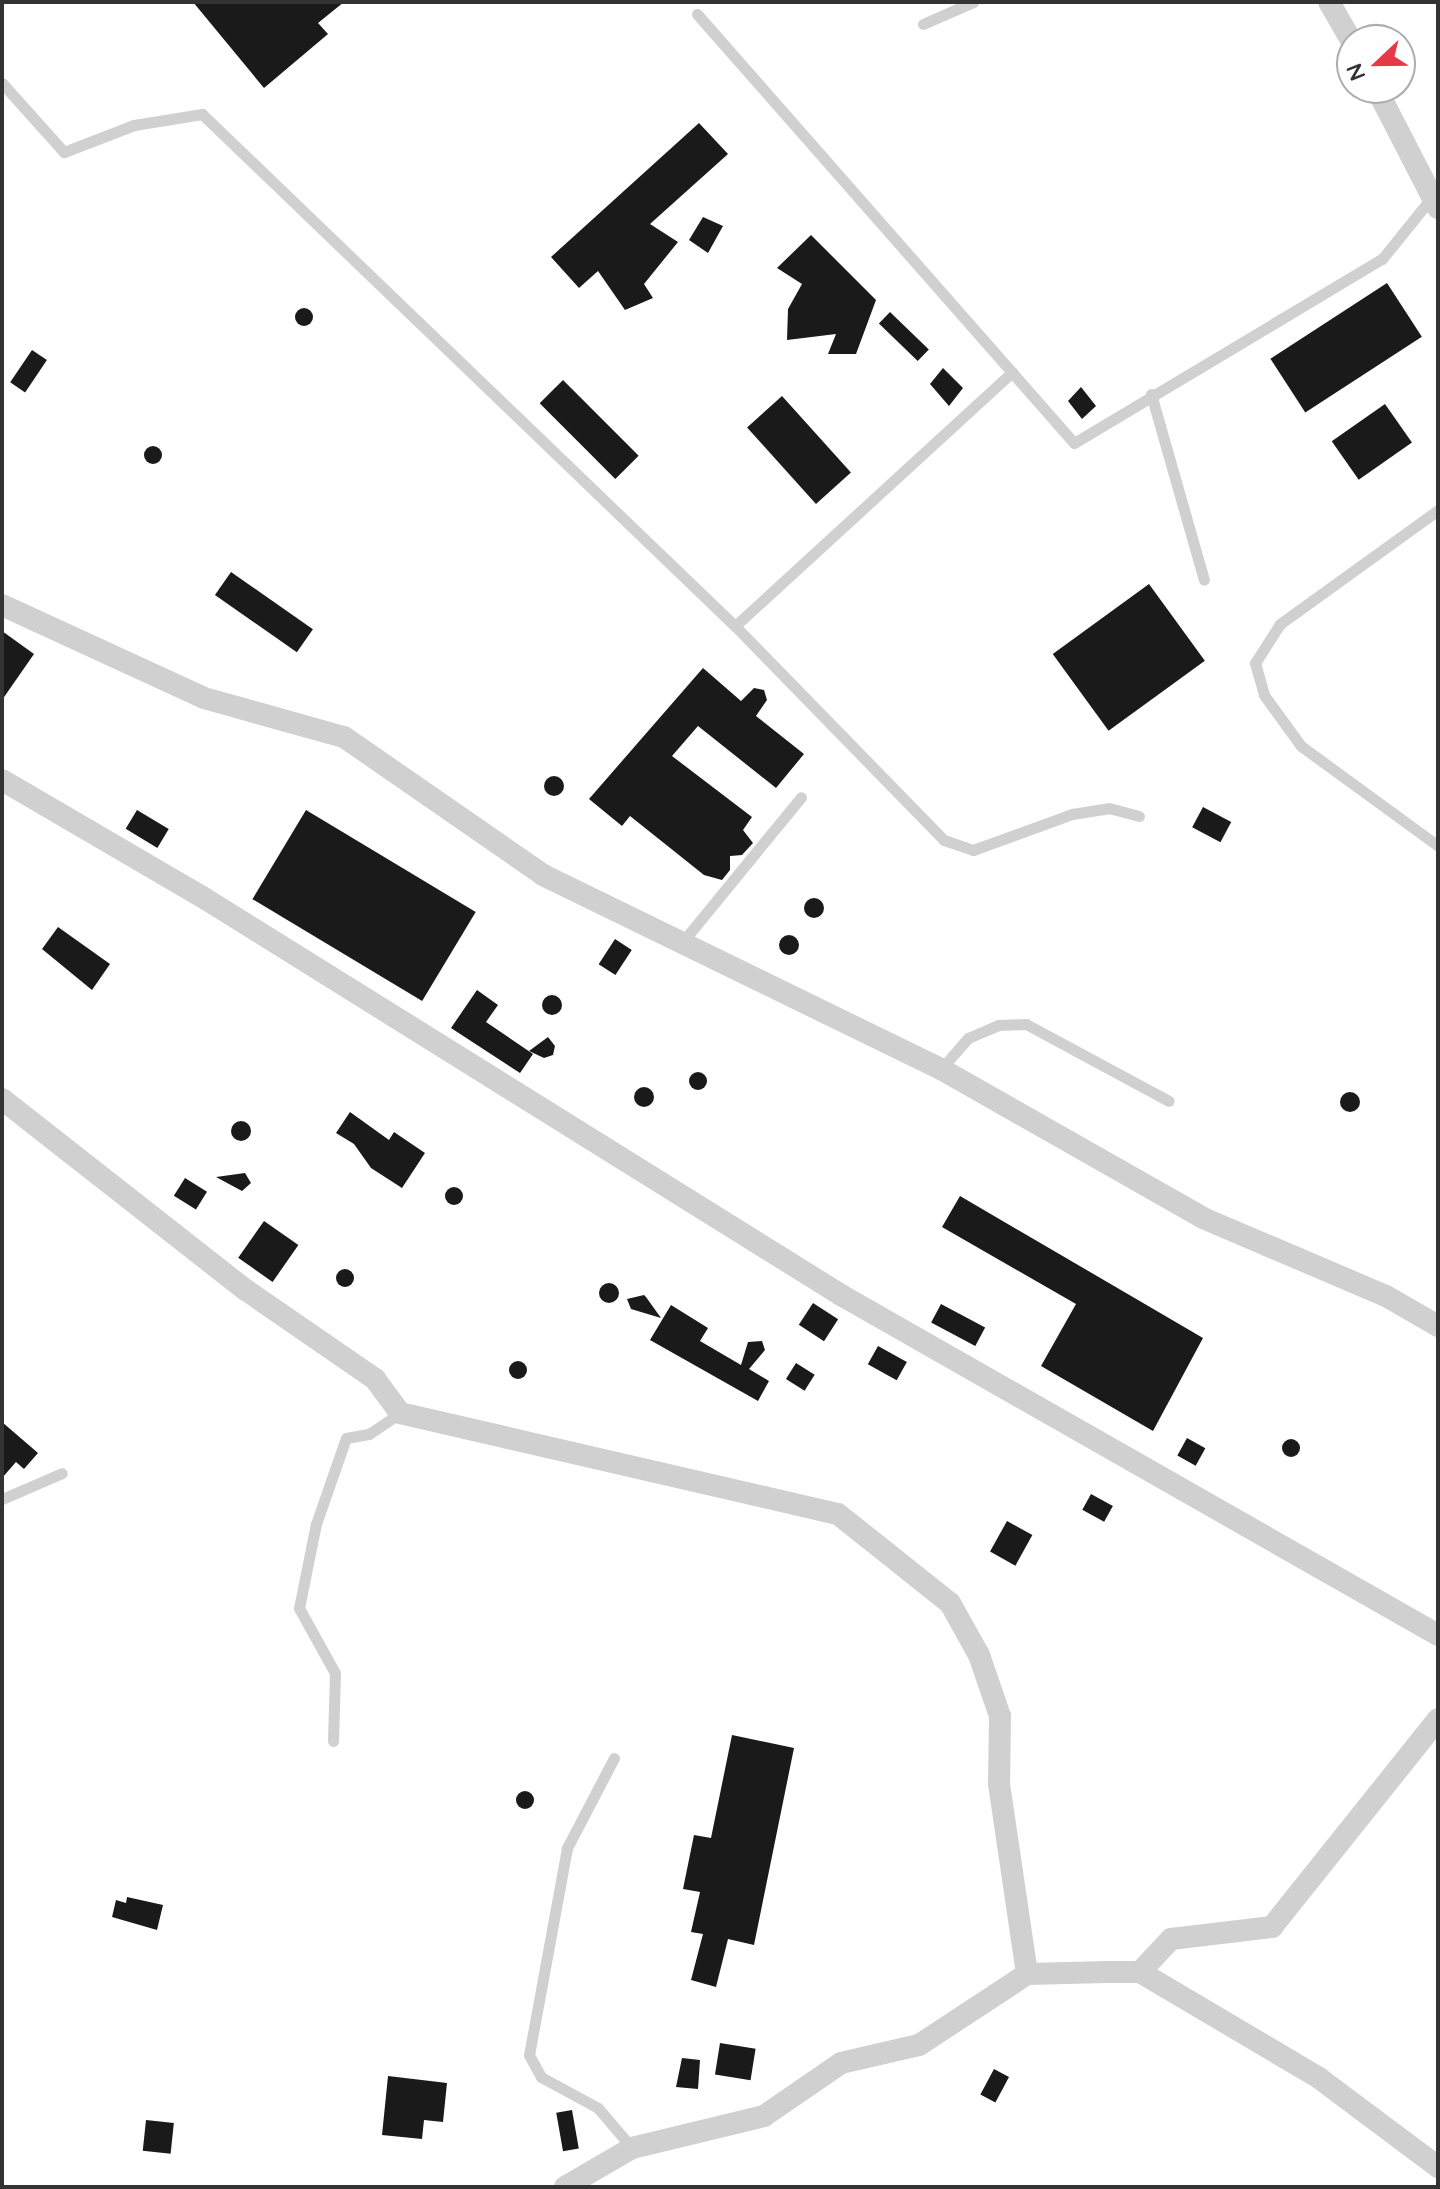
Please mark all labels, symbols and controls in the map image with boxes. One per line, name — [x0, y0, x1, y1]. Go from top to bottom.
north arrow — [1336, 24, 1416, 104]
text: N — [1340, 60, 1372, 85]

